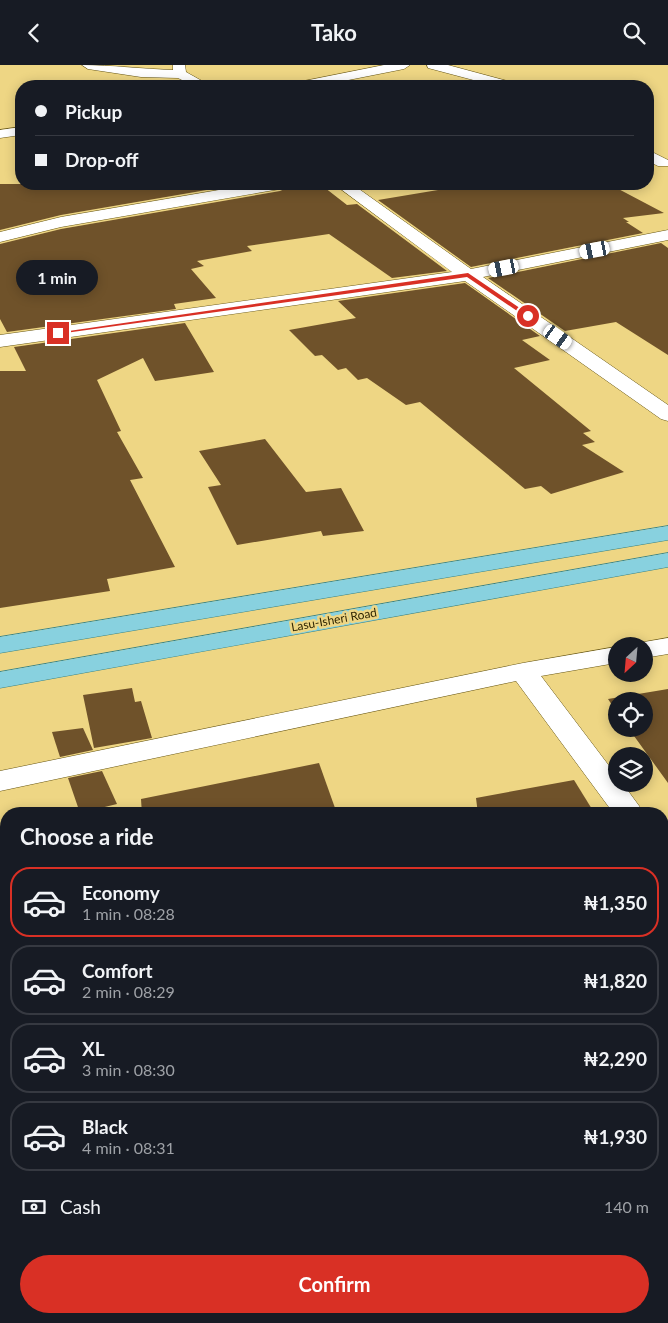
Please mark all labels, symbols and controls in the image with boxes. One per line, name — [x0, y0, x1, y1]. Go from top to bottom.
icon: back — [20, 19, 48, 47]
text: Tako — [311, 19, 357, 46]
icon: search — [620, 19, 648, 47]
text: Pickup — [65, 100, 122, 123]
text: Drop-off — [65, 148, 139, 171]
car — [578, 240, 611, 260]
car — [487, 258, 520, 278]
callout: 1 min — [17, 261, 99, 295]
text: 1 min — [37, 268, 77, 287]
route start — [517, 305, 539, 327]
route end — [47, 322, 69, 344]
car — [541, 322, 574, 352]
street label: Lasu-Isheri Road — [290, 605, 378, 634]
north arrow — [608, 637, 652, 683]
map controls — [608, 637, 653, 792]
button: locate — [608, 692, 653, 737]
button: layers — [608, 747, 653, 792]
text: Choose a ride — [20, 823, 154, 850]
icon: car — [22, 880, 67, 925]
text: Economy — [82, 881, 160, 904]
text: ₦1,350 — [583, 891, 647, 914]
text: 1 min · 08:28 — [82, 904, 175, 923]
icon: car — [22, 958, 67, 1003]
text: Comfort — [82, 959, 153, 982]
text: ₦1,820 — [583, 969, 647, 992]
text: 2 min · 08:29 — [82, 982, 175, 1001]
icon: car — [22, 1036, 67, 1081]
text: XL — [82, 1037, 105, 1060]
text: ₦2,290 — [583, 1047, 647, 1070]
text: 3 min · 08:30 — [82, 1060, 175, 1079]
icon: car — [22, 1114, 67, 1159]
text: Black — [82, 1115, 128, 1138]
text: ₦1,930 — [583, 1125, 647, 1148]
text: 4 min · 08:31 — [82, 1138, 175, 1157]
icon: cash — [20, 1193, 48, 1221]
text: Cash — [60, 1195, 101, 1218]
text: 140 m — [604, 1197, 649, 1216]
button: Confirm — [20, 1255, 649, 1313]

